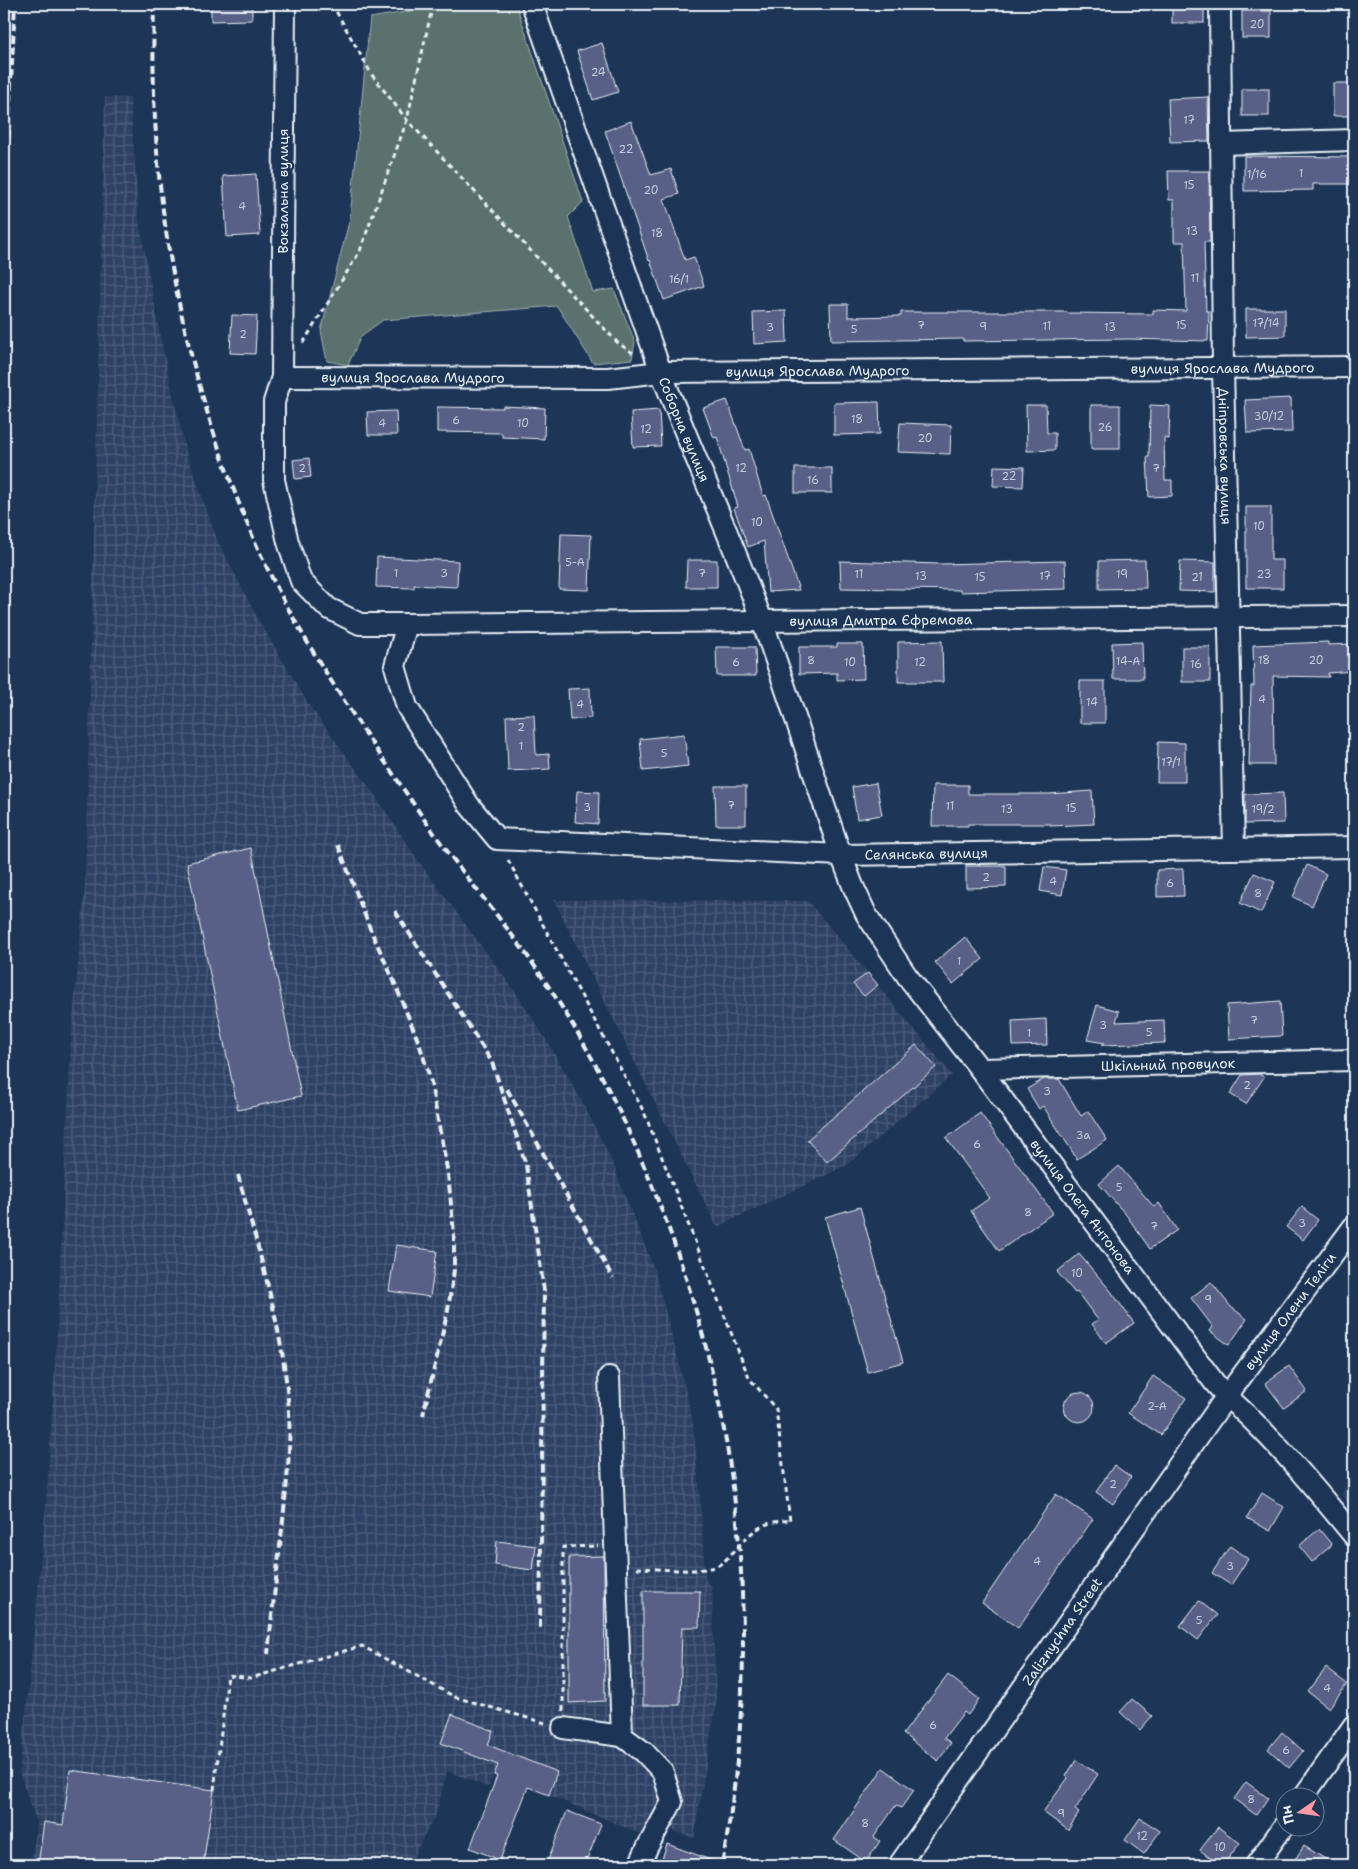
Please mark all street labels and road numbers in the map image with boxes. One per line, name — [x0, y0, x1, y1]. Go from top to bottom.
street label: Вокзальна вулиця — [274, 128, 292, 254]
street label: вулиця Ярослава Мудрого — [1131, 358, 1315, 378]
street label: вулиця Ярослава Мудрого — [726, 361, 910, 381]
street label: вулиця Ярослава Мудрого — [321, 368, 505, 387]
street label: Соборна вулиця — [655, 374, 714, 485]
street label: Дніпровська вулиця — [1214, 387, 1236, 525]
street label: вулиця Дмитра Єфремова — [789, 610, 973, 630]
street label: Селянська вулиця — [865, 844, 988, 864]
street label: Шкільний провулок — [1101, 1054, 1236, 1075]
street label: вулиця Олега Антонова — [1026, 1135, 1139, 1278]
street label: вулиця Олени Теліги — [1240, 1249, 1340, 1374]
street label: Zaliznychna Street — [1018, 1574, 1106, 1689]

